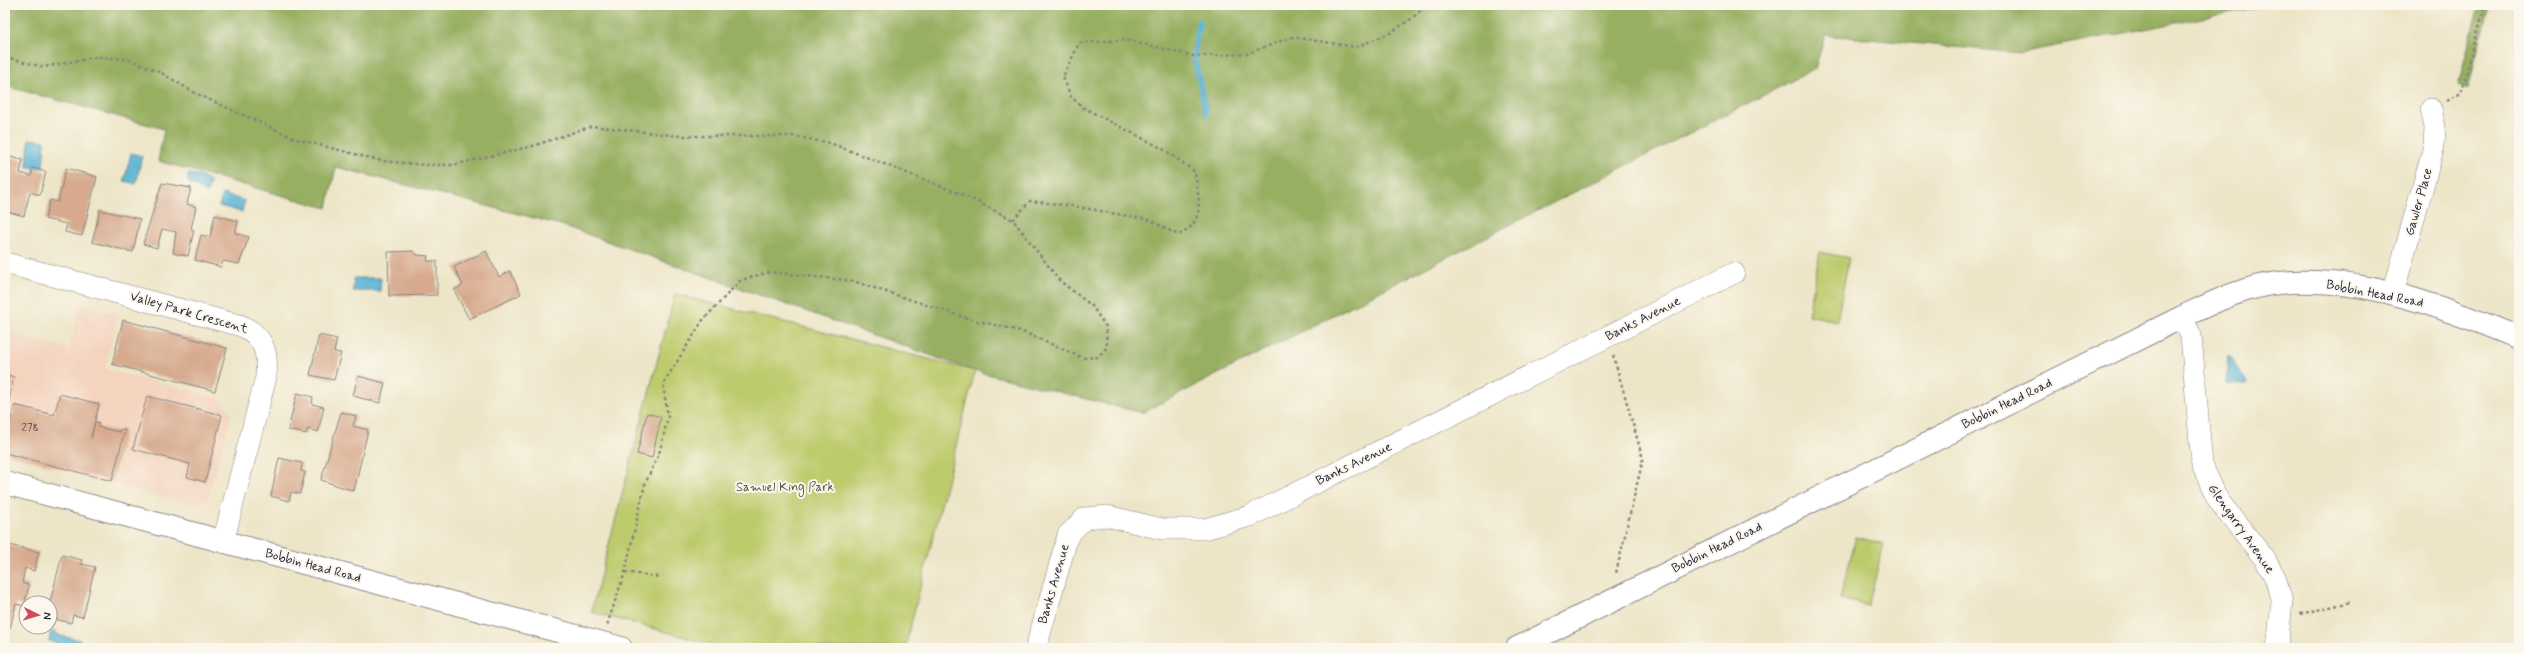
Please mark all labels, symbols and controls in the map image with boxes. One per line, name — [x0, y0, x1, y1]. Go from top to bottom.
street label: Gawler Place — [2401, 166, 2437, 238]
street label: Bobbin Head Road — [2325, 276, 2425, 312]
street label: Valley Park Crescent — [128, 288, 250, 338]
street label: Banks Avenue — [1602, 293, 1684, 345]
street label: Bobbin Head Road — [1959, 375, 2055, 433]
house number: 278 — [22, 421, 38, 435]
street label: Banks Avenue — [1313, 438, 1395, 490]
park label: Samuel King Park — [736, 479, 835, 497]
street label: Glengarry Avenue — [2204, 481, 2278, 577]
street label: Bobbin Head Road — [1669, 519, 1765, 577]
street label: Banks Avenue — [1034, 542, 1074, 626]
street label: Bobbin Head Road — [263, 545, 363, 587]
north arrow — [18, 595, 58, 635]
text: N — [40, 612, 54, 620]

